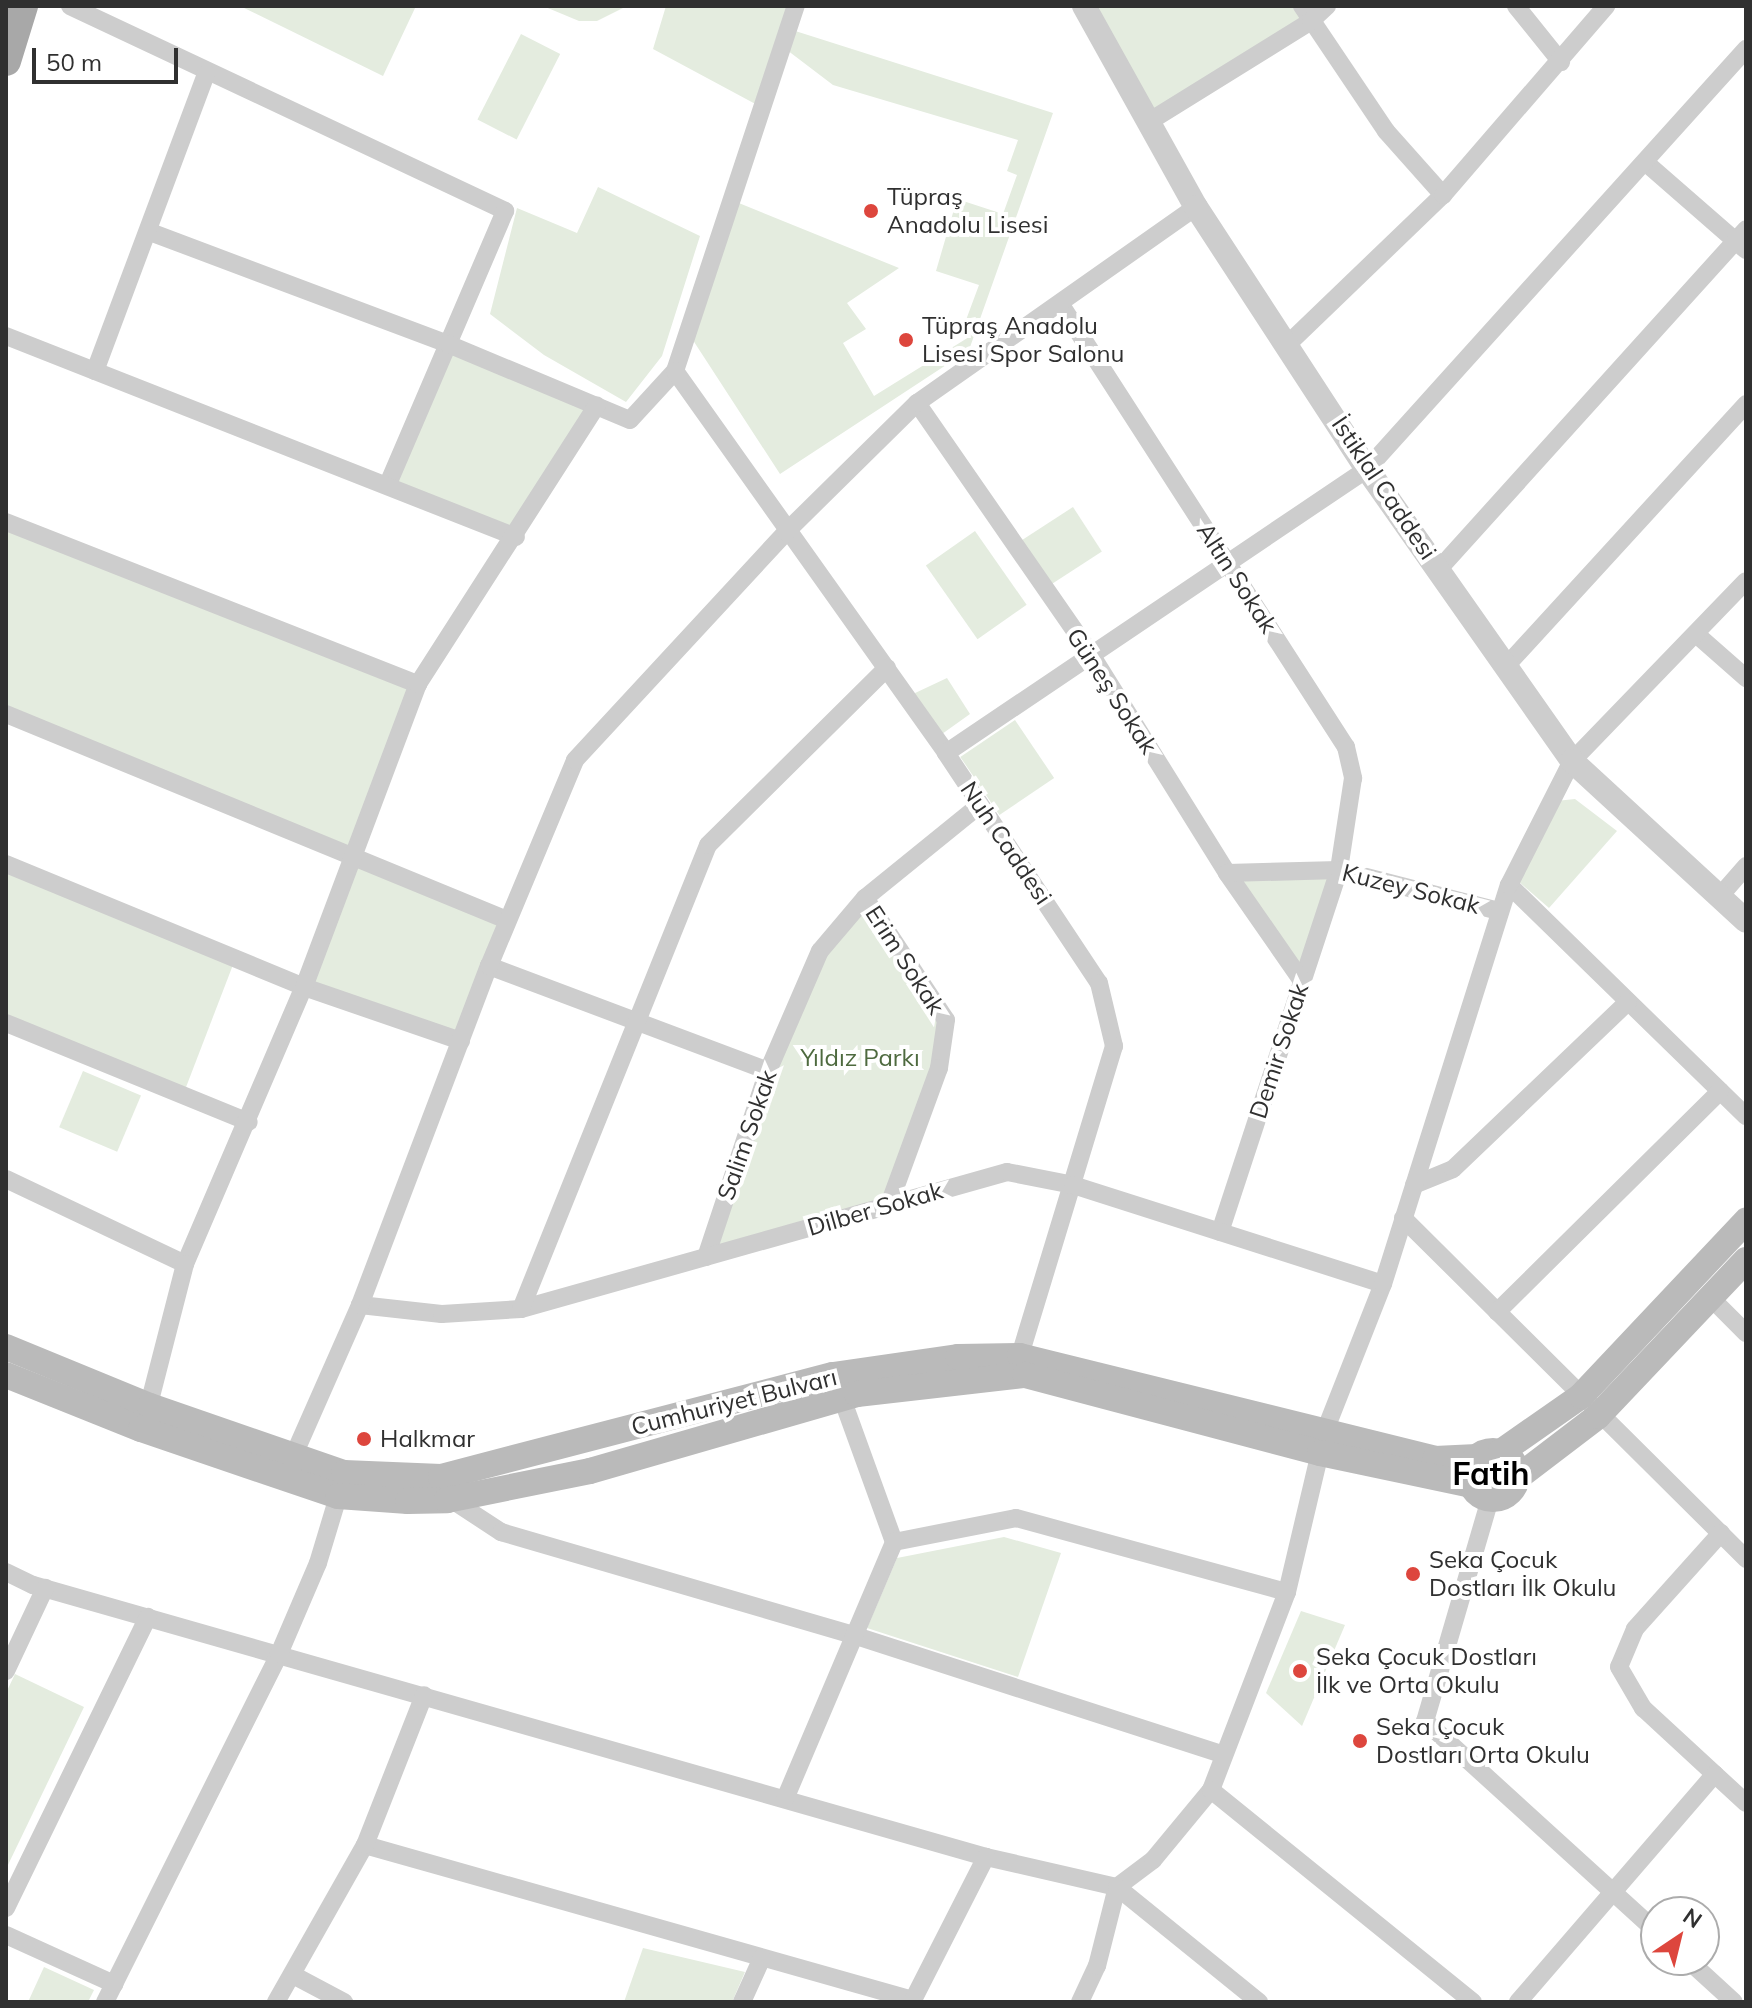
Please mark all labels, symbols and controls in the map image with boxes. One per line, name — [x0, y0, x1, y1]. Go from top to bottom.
scale bar — [36, 32, 182, 82]
text: 50 m — [46, 47, 102, 77]
place label: Tüpraş Anadolu Lisesi — [887, 183, 1048, 239]
marker: Tüpraş Anadolu Lisesi — [862, 202, 880, 220]
place label: Tüpraş Anadolu Lisesi Spor Salonu — [922, 312, 1124, 368]
marker: Tüpraş Anadolu Lisesi Spor Salonu — [897, 331, 915, 349]
street label: İstiklal Caddesi — [1326, 411, 1442, 565]
street label: Altın Sokak — [1191, 518, 1283, 638]
street label: Güneş Sokak — [1061, 623, 1163, 759]
street label: Nuh Caddesi — [954, 776, 1058, 910]
street label: Kuzey Sokak — [1339, 858, 1483, 920]
street label: Erim Sokak — [859, 900, 951, 1020]
street label: Demir Sokak — [1244, 980, 1314, 1122]
park label: Yıldız Parkı — [800, 1044, 920, 1072]
street label: Salim Sokak — [711, 1066, 783, 1204]
street label: Dilber Sokak — [804, 1176, 946, 1242]
street label: Cumhuriyet Bulvarı — [628, 1363, 840, 1441]
place label: Halkmar — [380, 1425, 475, 1453]
marker: Halkmar — [355, 1430, 373, 1448]
district label: Fatih — [1452, 1454, 1530, 1492]
place label: Seka Çocuk Dostları İlk Okulu — [1429, 1546, 1616, 1602]
marker: Seka Çocuk Dostları İlk Okulu — [1404, 1565, 1422, 1583]
place label: Seka Çocuk Dostları İlk ve Orta Okulu — [1316, 1643, 1537, 1699]
marker: Seka Çocuk Dostları İlk ve Orta Okulu — [1291, 1662, 1309, 1680]
place label: Seka Çocuk Dostları Orta Okulu — [1376, 1713, 1590, 1769]
marker: Seka Çocuk Dostları Orta Okulu — [1351, 1732, 1369, 1750]
north arrow — [1640, 1896, 1720, 1976]
text: N — [1678, 1902, 1707, 1934]

